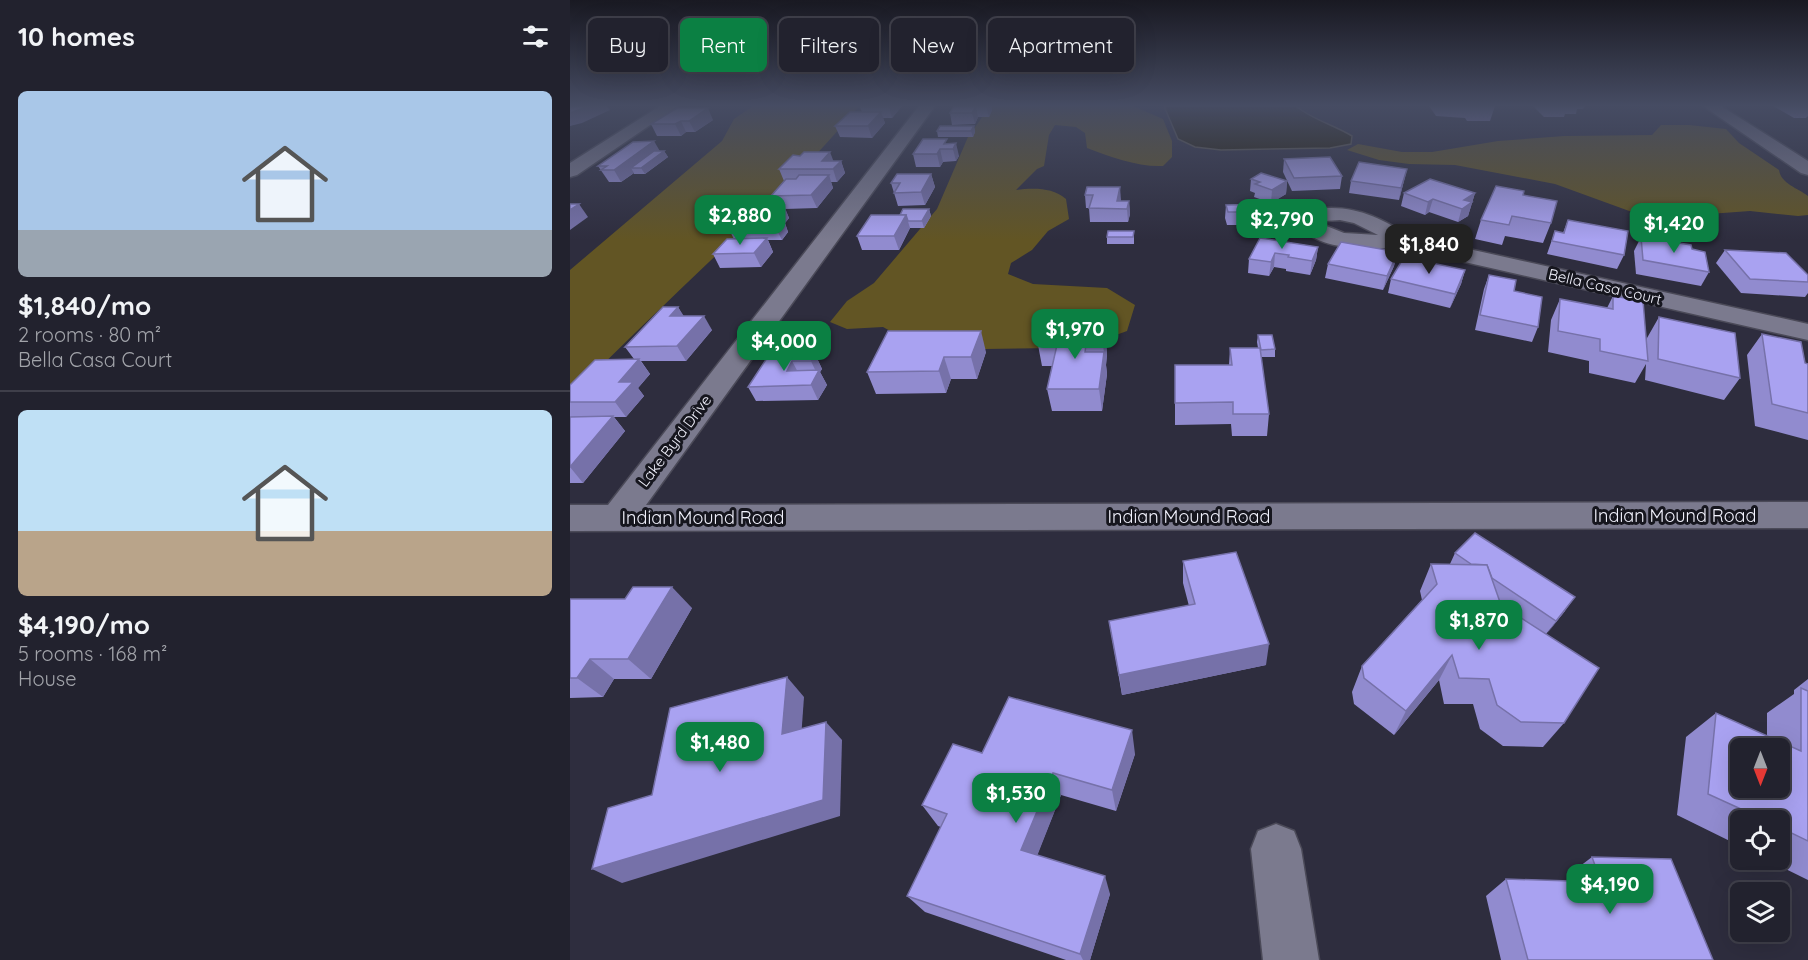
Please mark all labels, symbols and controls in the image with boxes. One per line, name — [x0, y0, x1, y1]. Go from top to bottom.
chip: Buy — [588, 18, 668, 72]
chip: Rent — [680, 18, 767, 72]
chip: Filters — [779, 18, 879, 72]
chip: New — [891, 18, 976, 72]
chip: Apartment — [988, 18, 1134, 72]
text: 10 homes — [18, 20, 135, 53]
icon: filters — [519, 20, 552, 53]
icon: home — [231, 130, 339, 238]
pin: $2,880 — [691, 195, 789, 246]
pin: $2,790 — [1233, 199, 1331, 250]
text: $2,880 — [708, 202, 772, 227]
pin: $1,420 — [1625, 203, 1723, 254]
text: $2,790 — [1250, 206, 1314, 231]
text: $1,420 — [1644, 210, 1704, 235]
pin: $1,840 — [1380, 224, 1478, 275]
text: $1,840 — [1399, 231, 1459, 256]
street label: Bella Casa Court — [1547, 264, 1664, 309]
text: $1,840/mo — [18, 289, 151, 322]
pin: $1,970 — [1026, 309, 1124, 360]
text: $1,970 — [1045, 316, 1105, 341]
pin: $4,000 — [735, 321, 833, 372]
text: 2 rooms · 80 m² — [18, 322, 161, 347]
text: $4,000 — [751, 328, 817, 353]
text: Bella Casa Court — [18, 347, 172, 372]
street label: Lake Byrd Drive — [634, 391, 715, 490]
icon: home — [231, 449, 339, 557]
street label: Indian Mound Road — [1594, 504, 1756, 527]
street label: Indian Mound Road — [1108, 505, 1270, 528]
street label: Indian Mound Road — [622, 506, 784, 529]
pin: $1,870 — [1430, 600, 1528, 651]
text: $1,870 — [1449, 607, 1509, 632]
text: $4,190/mo — [18, 608, 150, 641]
text: 5 rooms · 168 m² — [18, 641, 167, 666]
text: House — [18, 666, 77, 691]
pin: $1,480 — [671, 722, 769, 773]
text: $1,480 — [690, 729, 750, 754]
north arrow — [1730, 738, 1790, 798]
map controls — [1730, 738, 1790, 942]
pin: $1,530 — [967, 773, 1065, 824]
text: $1,530 — [986, 780, 1046, 805]
button: locate — [1730, 810, 1790, 870]
pin: $4,190 — [1561, 864, 1659, 915]
text: $4,190 — [1580, 871, 1640, 896]
button: layers — [1730, 882, 1790, 942]

